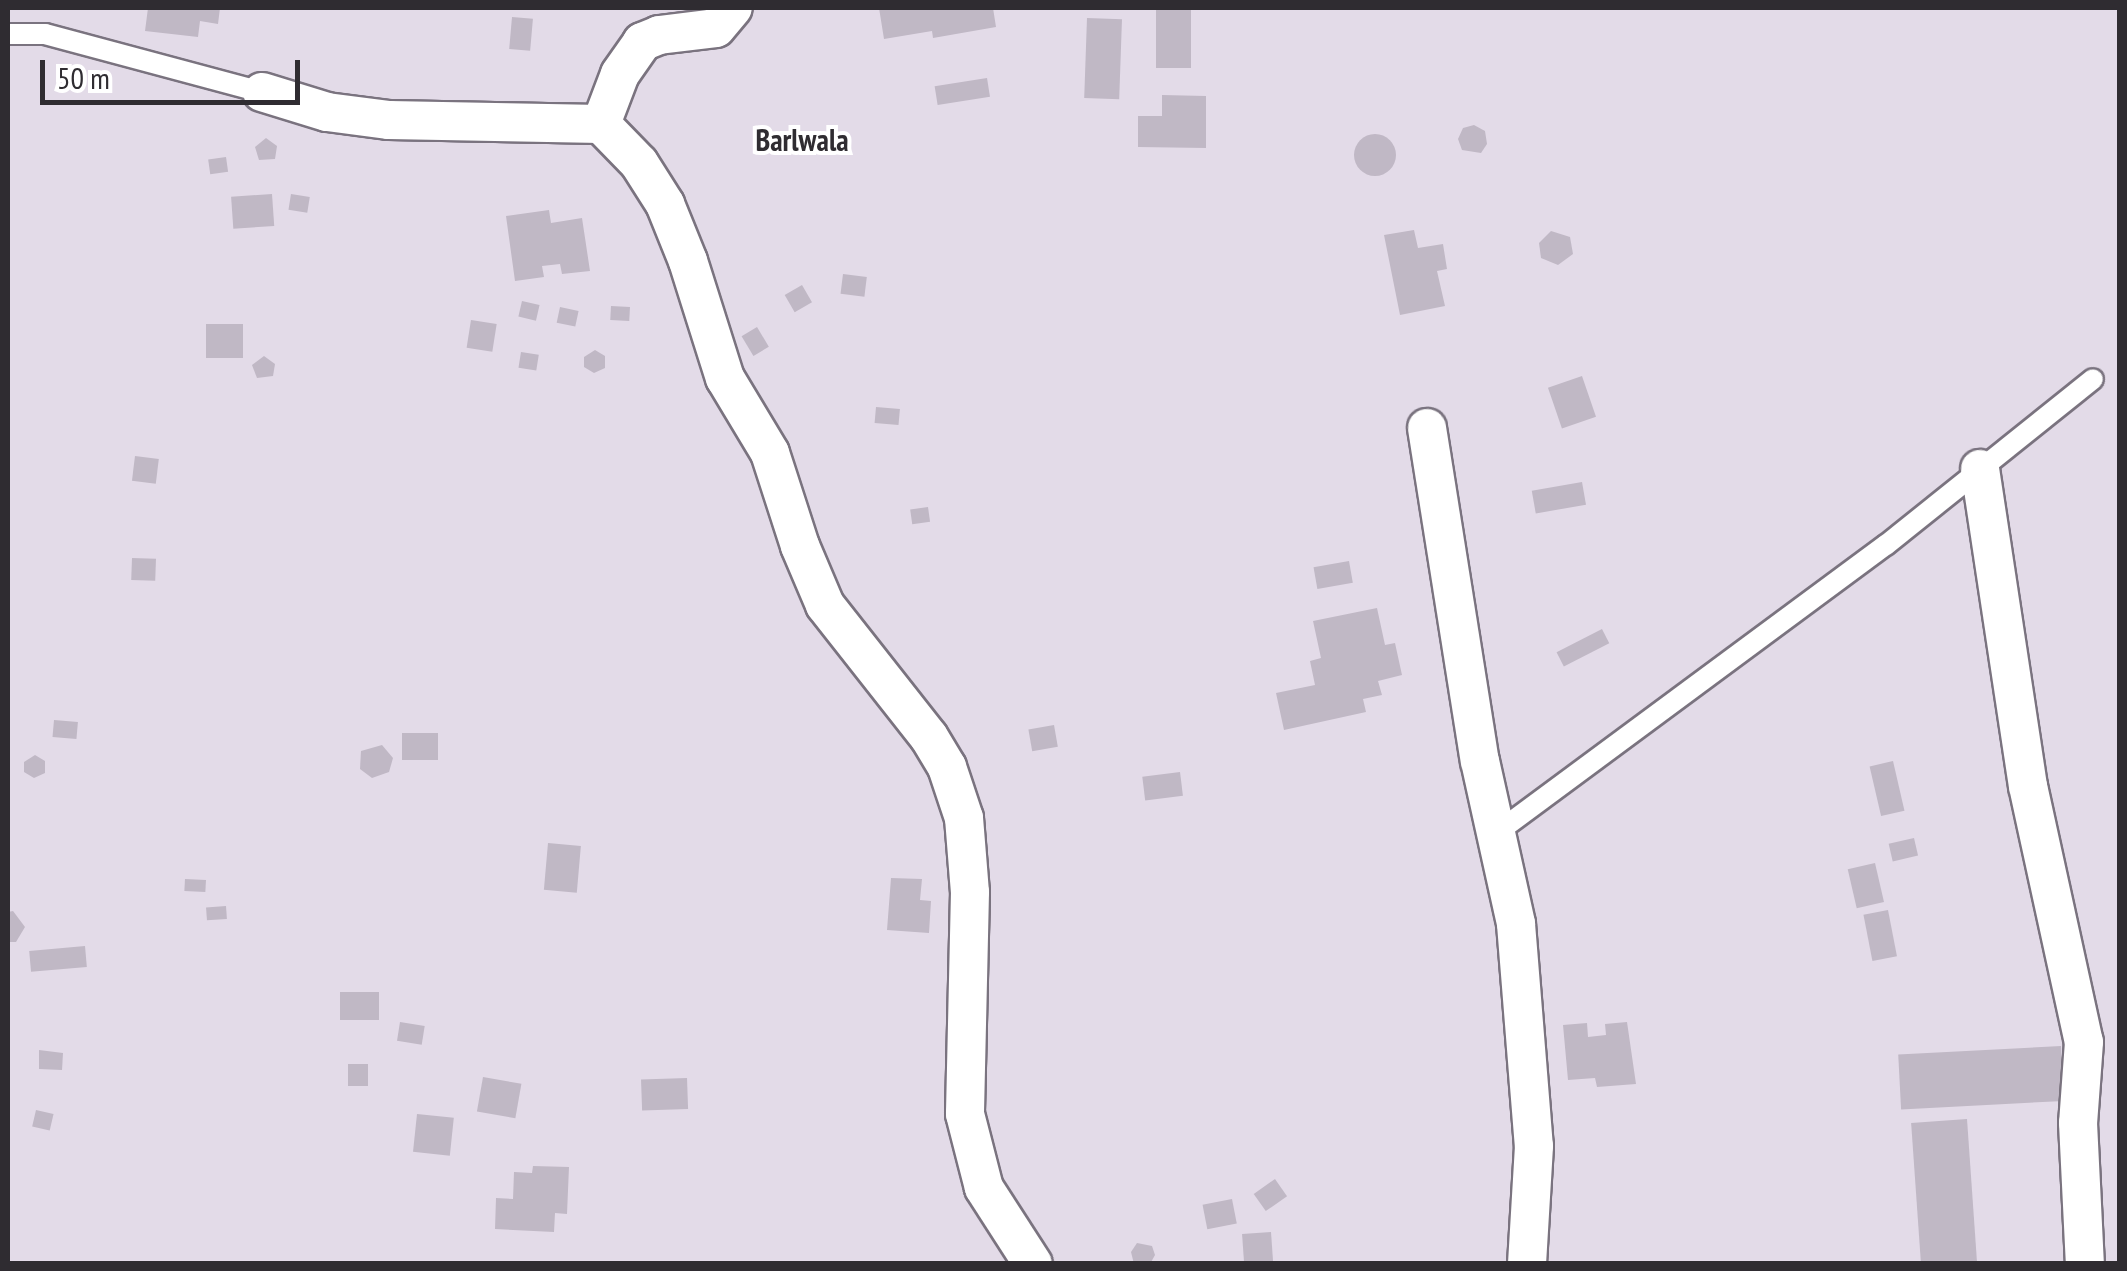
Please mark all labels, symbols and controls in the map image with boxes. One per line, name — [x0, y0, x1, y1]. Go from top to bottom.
scale bar — [45, 40, 305, 102]
text: 50 m — [57, 58, 110, 97]
district label: Barlwala — [755, 122, 849, 158]

